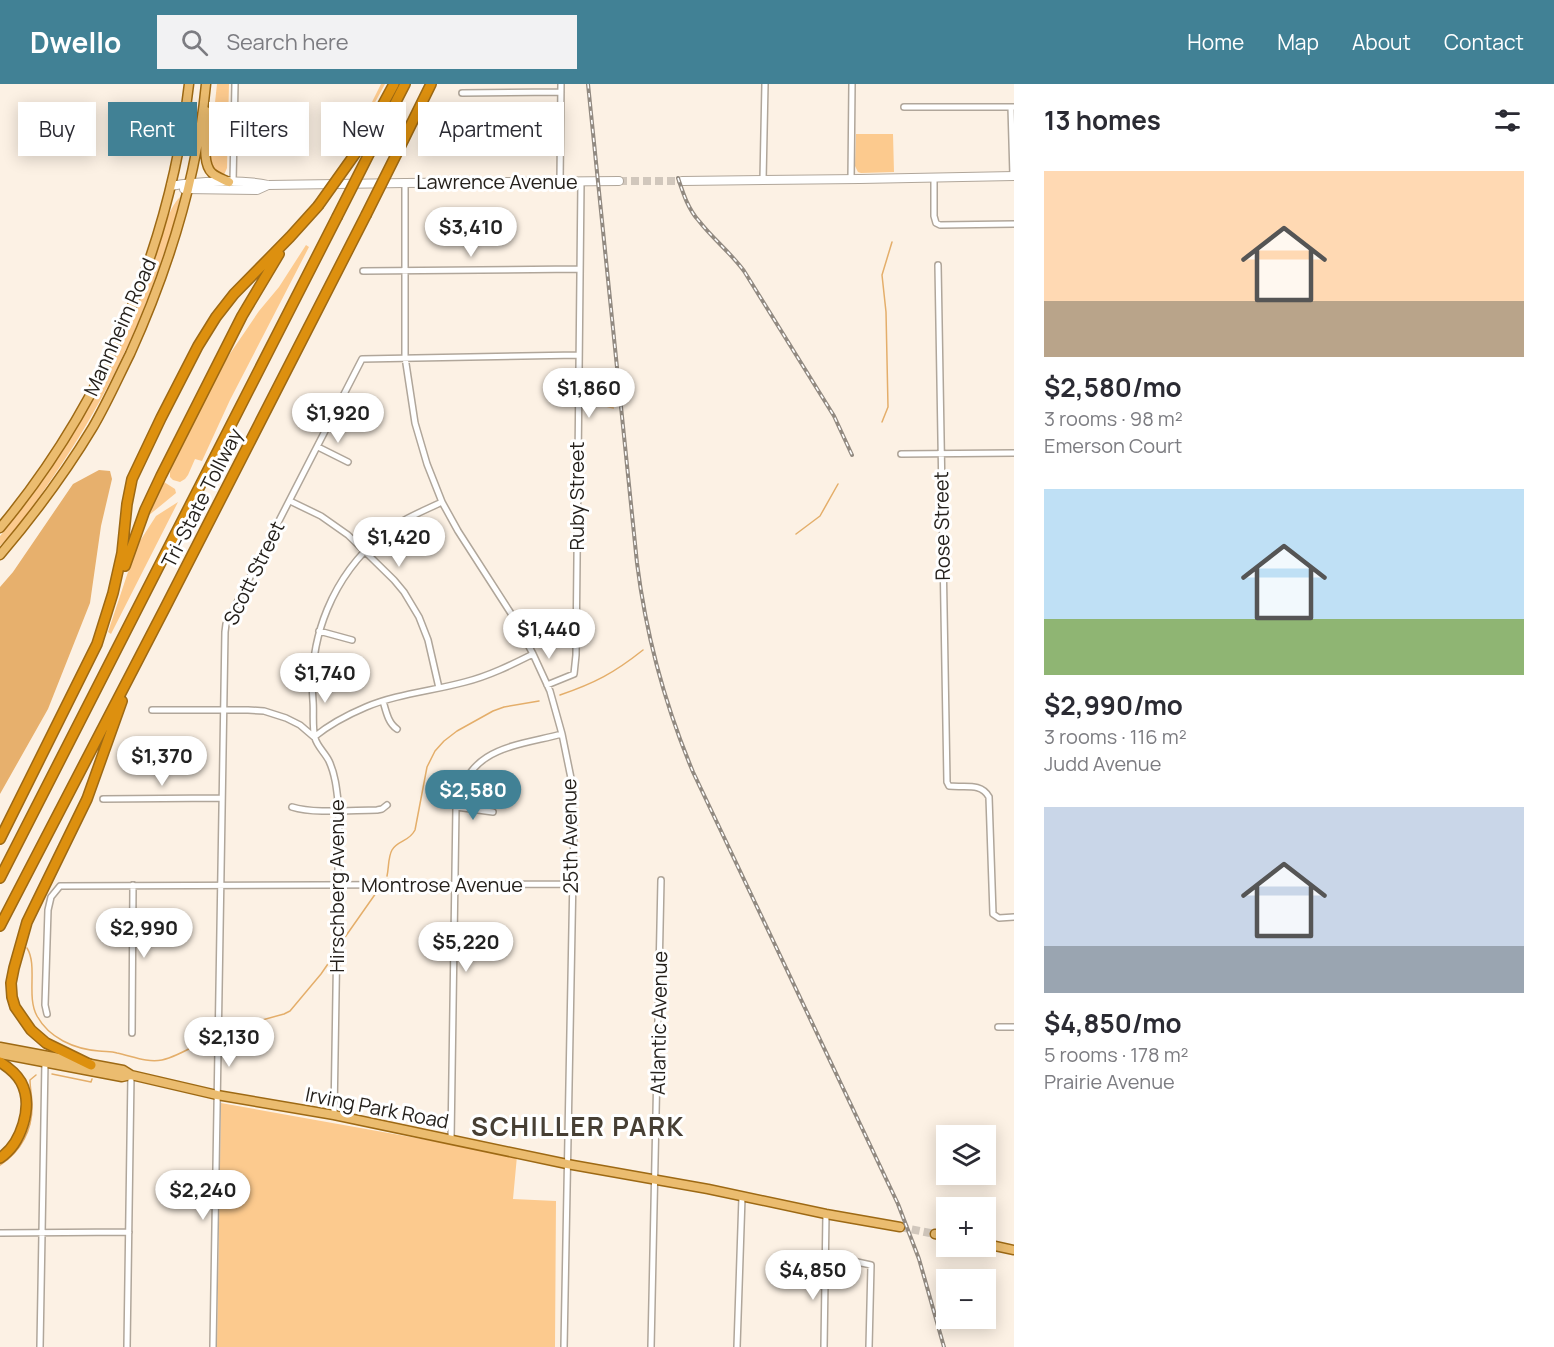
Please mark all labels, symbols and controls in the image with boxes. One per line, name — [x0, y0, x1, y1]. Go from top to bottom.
search box — [157, 15, 577, 69]
text: Dwello — [30, 23, 121, 61]
icon: search — [178, 26, 211, 59]
text: Search here — [226, 27, 349, 57]
text: Home — [1187, 28, 1244, 56]
text: Map — [1277, 28, 1319, 56]
text: About — [1352, 28, 1411, 56]
text: Contact — [1444, 28, 1524, 56]
chip: Buy — [18, 102, 96, 156]
chip: Rent — [108, 102, 197, 156]
chip: Filters — [209, 102, 309, 156]
chip: New — [321, 102, 406, 156]
chip: Apartment — [418, 102, 564, 156]
text: 13 homes — [1044, 102, 1161, 138]
icon: filters — [1491, 104, 1524, 137]
street label: Lawrence Avenue — [416, 168, 578, 195]
pin: $3,410 — [422, 207, 520, 258]
icon: home — [1230, 210, 1338, 318]
text: $3,410 — [439, 213, 503, 240]
street label: Mannheim Road — [77, 254, 162, 400]
pin: $1,860 — [540, 368, 638, 419]
text: $2,580/mo — [1044, 369, 1182, 405]
text: $1,860 — [557, 374, 621, 401]
pin: $1,920 — [289, 393, 387, 444]
text: $1,920 — [306, 399, 370, 426]
text: 3 rooms · 98 m² — [1044, 405, 1183, 432]
street label: Tri-State Tollway — [155, 423, 249, 572]
text: Emerson Court — [1044, 432, 1182, 459]
street label: Ruby Street — [563, 441, 590, 551]
street label: Rose Street — [927, 471, 956, 581]
street label: Scott Street — [217, 516, 290, 629]
pin: $1,420 — [350, 517, 448, 568]
text: $1,420 — [367, 523, 431, 550]
icon: home — [1230, 528, 1338, 636]
pin: $1,440 — [500, 609, 598, 660]
text: $1,440 — [517, 615, 581, 642]
pin: $1,740 — [276, 653, 374, 704]
text: $1,740 — [294, 659, 356, 686]
text: $2,990/mo — [1044, 687, 1183, 723]
text: 3 rooms · 116 m² — [1044, 723, 1187, 750]
pin: $1,370 — [113, 736, 211, 787]
text: $1,370 — [131, 742, 193, 769]
text: Judd Avenue — [1044, 750, 1161, 777]
pin: $2,580 — [424, 770, 522, 821]
text: $2,580 — [439, 776, 507, 803]
street label: 25th Avenue — [555, 778, 584, 894]
street label: Hirschberg Avenue — [323, 799, 350, 973]
icon: home — [1230, 846, 1338, 954]
street label: Montrose Avenue — [361, 871, 523, 898]
pin: $2,990 — [95, 908, 193, 959]
text: $2,990 — [110, 914, 178, 941]
pin: $5,220 — [417, 922, 515, 973]
text: $5,220 — [432, 928, 500, 955]
street label: Atlantic Avenue — [644, 951, 673, 1095]
text: $4,850/mo — [1044, 1005, 1182, 1041]
pin: $2,130 — [180, 1017, 278, 1068]
text: $2,130 — [198, 1023, 260, 1050]
text: 5 rooms · 178 m² — [1044, 1041, 1189, 1068]
text: Prairie Avenue — [1044, 1068, 1175, 1095]
street label: Irving Park Road — [303, 1080, 451, 1135]
district label: SCHILLER PARK — [471, 1108, 685, 1144]
map controls — [936, 1125, 996, 1329]
button: layers — [936, 1125, 996, 1185]
pin: $2,240 — [154, 1170, 252, 1221]
text: $2,240 — [169, 1176, 237, 1203]
button: + — [936, 1197, 996, 1257]
pin: $4,850 — [764, 1250, 862, 1301]
text: $4,850 — [779, 1256, 847, 1283]
button: − — [936, 1269, 996, 1329]

